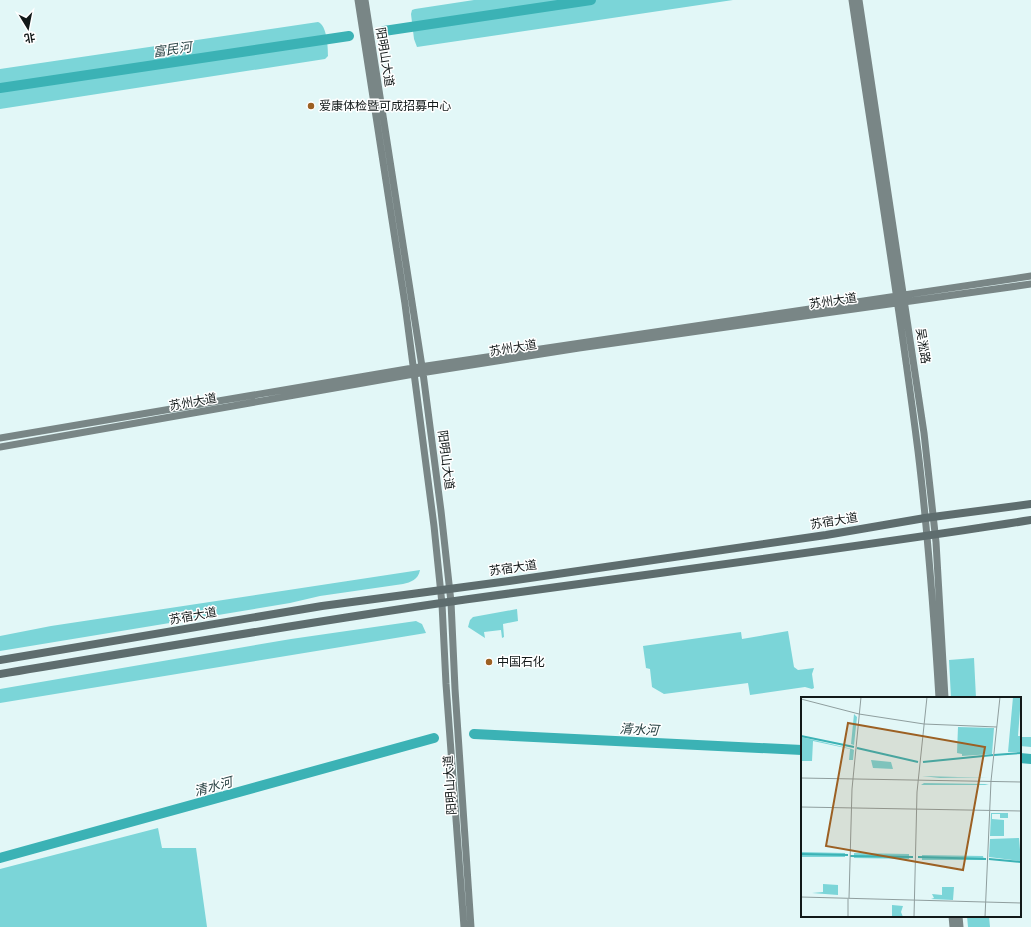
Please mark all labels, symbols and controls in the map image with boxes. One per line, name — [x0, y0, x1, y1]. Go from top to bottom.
north arrow — [8, 8, 48, 48]
street label: 阳明山大道 — [373, 26, 397, 88]
text: 北 — [23, 30, 36, 45]
water label: 富民河 — [152, 39, 195, 60]
place label: 爱康体检暨可成招募中心 — [319, 99, 451, 113]
marker: 爱康体检暨可成招募中心 — [306, 101, 316, 111]
street label: 苏州大道 — [808, 291, 858, 311]
street label: 吴淞路 — [913, 327, 933, 365]
street label: 苏州大道 — [488, 337, 538, 359]
street label: 苏州大道 — [168, 391, 218, 413]
street label: 阳明山大道 — [435, 429, 457, 491]
street label: 苏宿大道 — [809, 510, 859, 532]
street label: 苏宿大道 — [488, 558, 538, 578]
street label: 苏宿大道 — [168, 605, 218, 627]
place label: 中国石化 — [497, 655, 545, 669]
marker: 中国石化 — [484, 657, 494, 667]
inset map — [801, 697, 1021, 917]
water label: 清水河 — [619, 721, 662, 738]
street label: 阳明山大道 — [441, 755, 459, 815]
water label: 清水河 — [192, 773, 237, 799]

